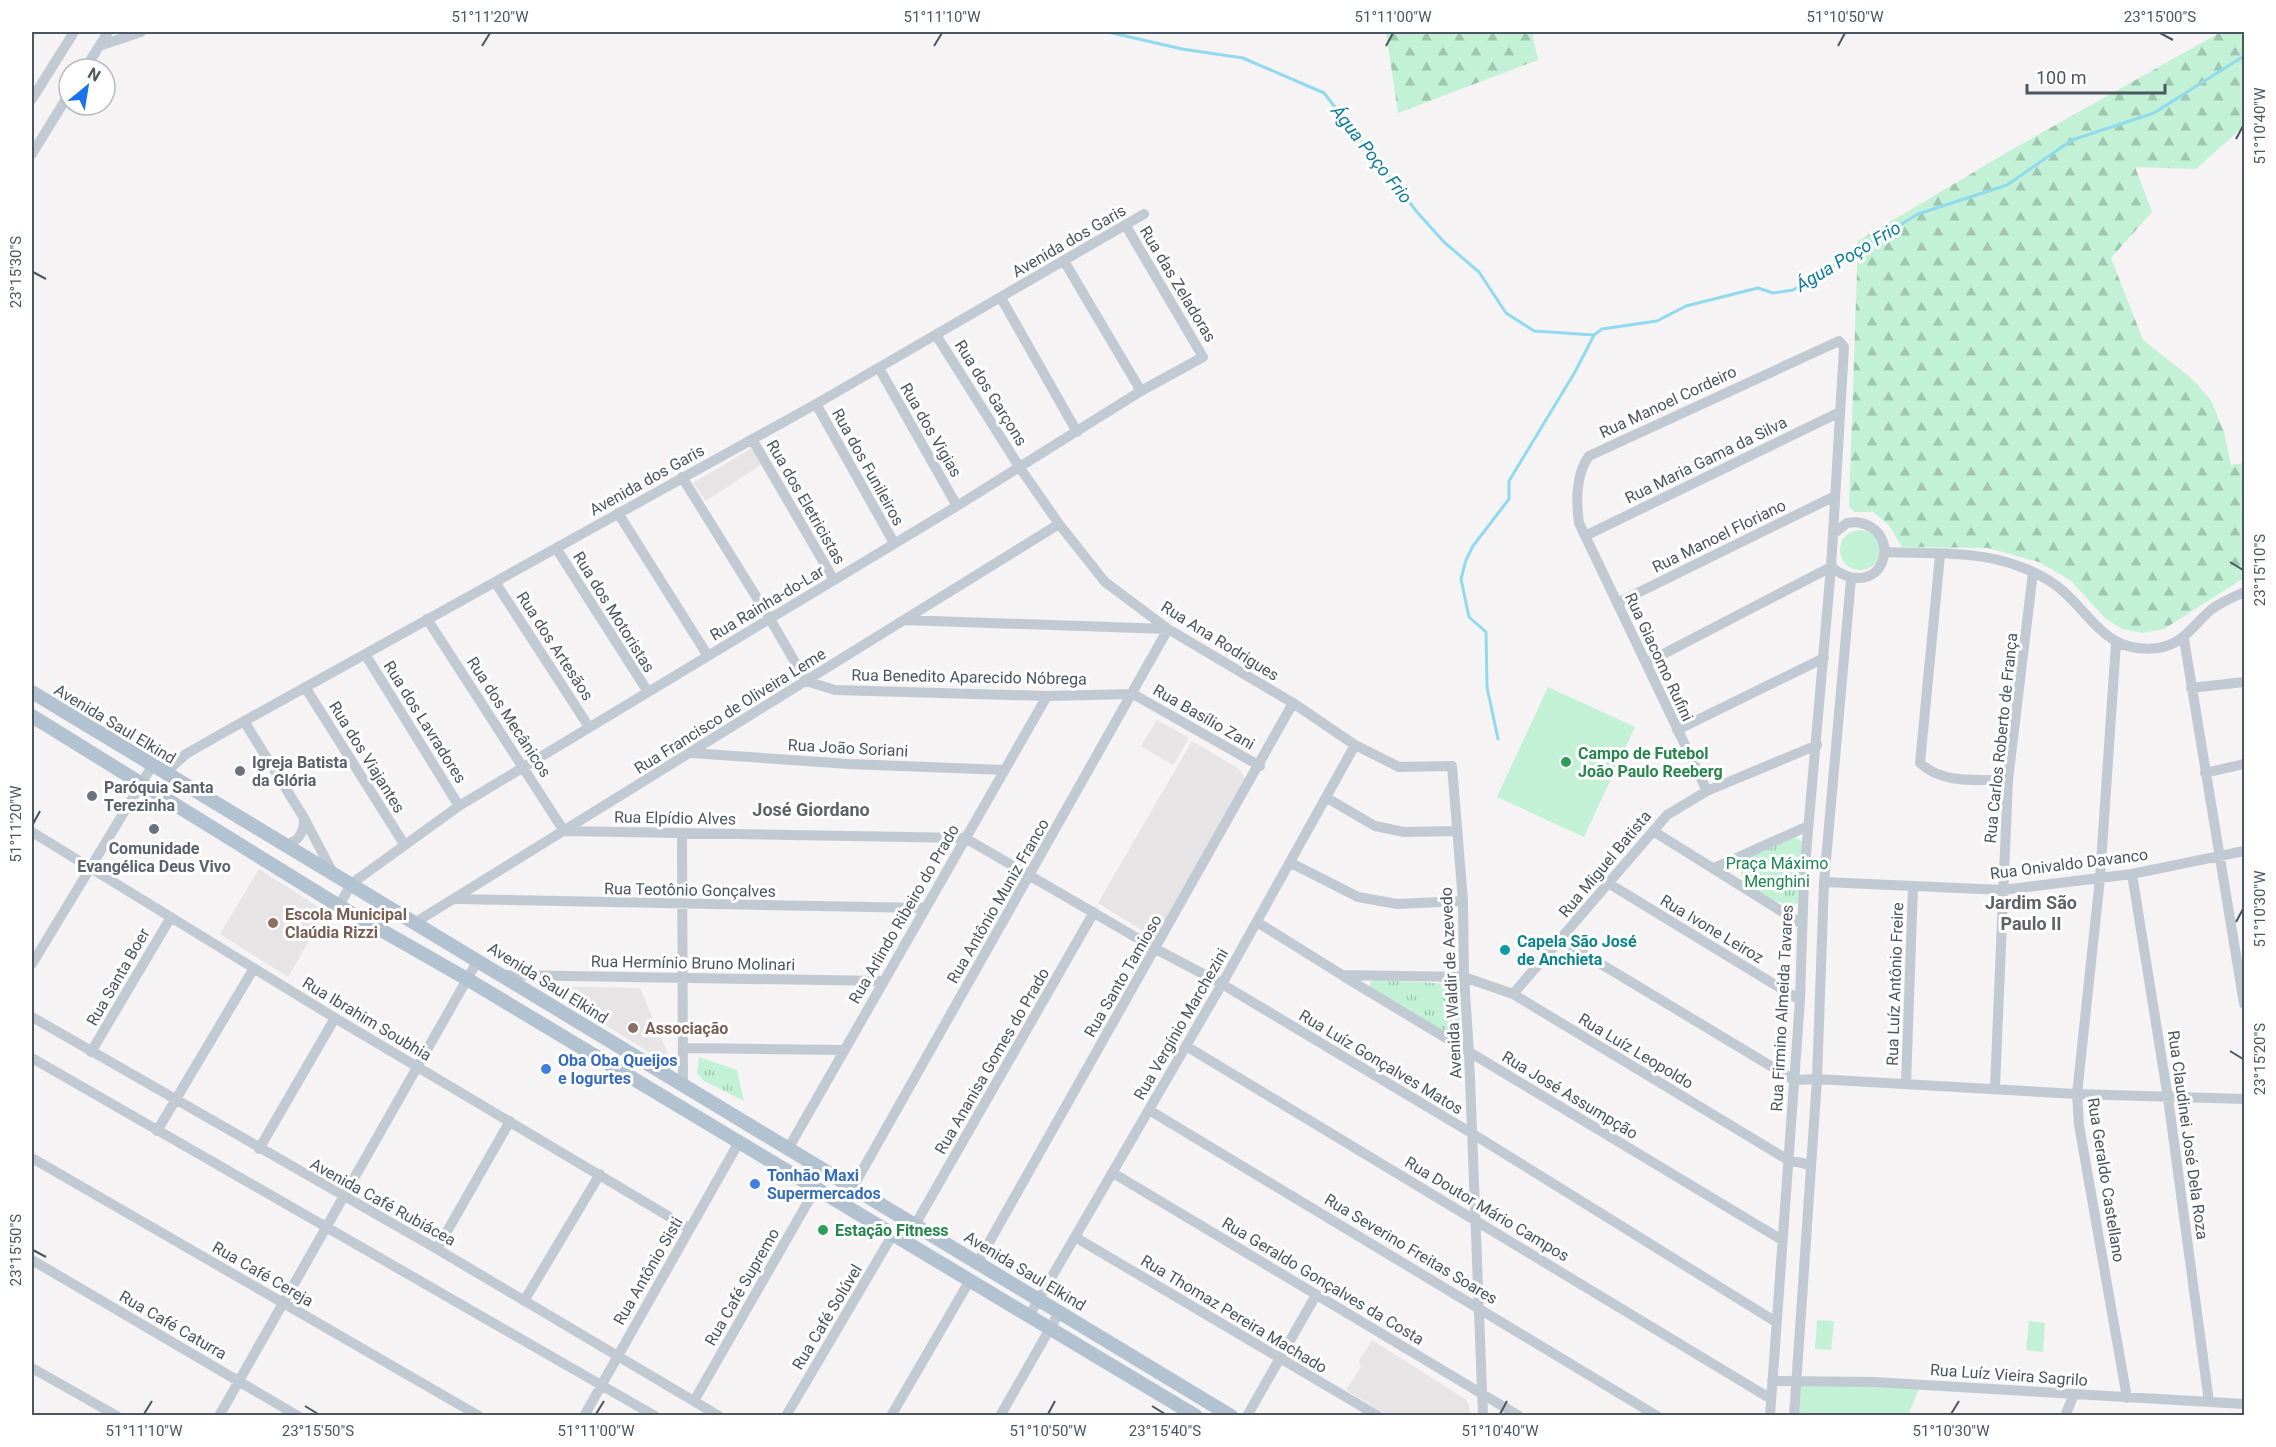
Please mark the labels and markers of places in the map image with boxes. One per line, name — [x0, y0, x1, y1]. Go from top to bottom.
place label: Campo de Futebol João Paulo Reeberg — [1578, 744, 1723, 781]
place label: Igreja Batista da Glória — [252, 753, 348, 790]
marker: Campo de Futebol João Paulo Reeberg — [1559, 755, 1573, 769]
marker: Igreja Batista da Glória — [233, 764, 247, 778]
place label: Paróquia Santa Terezinha — [104, 778, 214, 815]
marker: Paróquia Santa Terezinha — [85, 789, 99, 803]
marker: Comunidade Evangélica Deus Vivo — [147, 822, 161, 836]
place label: Comunidade Evangélica Deus Vivo — [77, 839, 231, 876]
place label: Escola Municipal Claúdia Rizzi — [285, 905, 407, 942]
marker: Escola Municipal Claúdia Rizzi — [266, 916, 280, 930]
place label: Capela São José de Anchieta — [1517, 932, 1637, 969]
marker: Capela São José de Anchieta — [1498, 943, 1512, 957]
place label: Associação — [645, 1019, 728, 1038]
marker: Associação — [626, 1021, 640, 1035]
place label: Oba Oba Queijos e Iogurtes — [558, 1051, 677, 1088]
marker: Oba Oba Queijos e Iogurtes — [539, 1062, 553, 1076]
place label: Tonhão Maxi Supermercados — [767, 1166, 881, 1203]
marker: Tonhão Maxi Supermercados — [748, 1177, 762, 1191]
place label: Estação Fitness — [835, 1221, 949, 1240]
marker: Estação Fitness — [816, 1223, 830, 1237]

